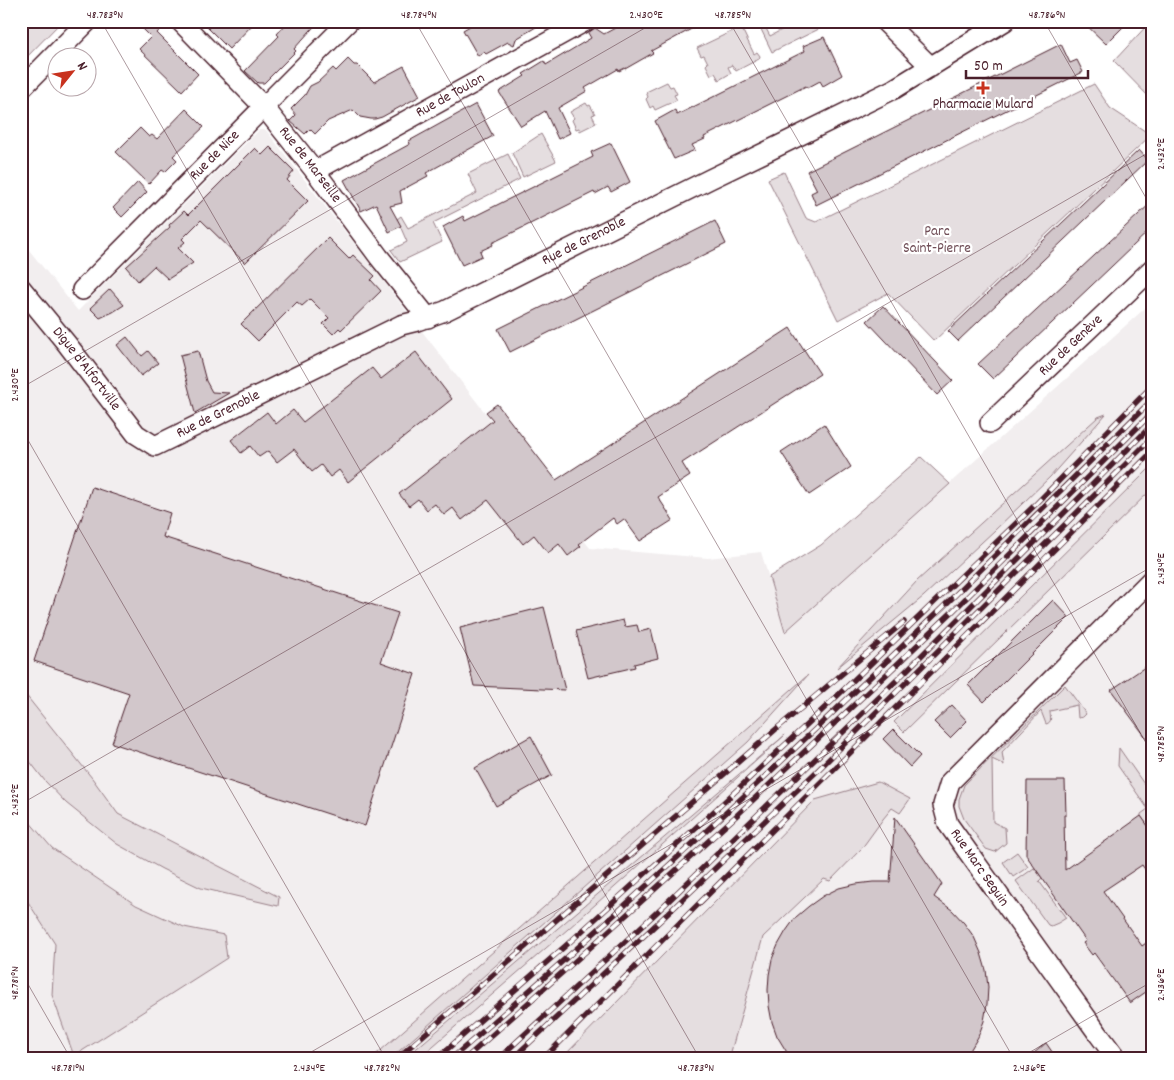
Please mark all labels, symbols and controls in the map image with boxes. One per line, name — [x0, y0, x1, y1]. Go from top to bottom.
text: 48.783°N — [87, 7, 123, 24]
text: 48.784°N — [401, 7, 437, 24]
text: 2.430°E — [629, 7, 663, 24]
text: 48.785°N — [715, 7, 751, 24]
text: 48.786°N — [1029, 7, 1065, 24]
north arrow — [48, 48, 98, 98]
scale bar — [966, 48, 1089, 80]
text: 50 m — [974, 56, 1003, 78]
text: N — [71, 59, 92, 75]
street label: Rue de Toulon — [412, 68, 489, 124]
marker: Pharmacie Mulard — [977, 82, 989, 94]
place label: Pharmacie Mulard — [933, 94, 1033, 116]
street label: Rue de Marseille — [273, 122, 347, 208]
street label: Rue de Nice — [185, 125, 246, 186]
text: 2.432°E — [1153, 137, 1170, 170]
street label: Rue de Grenoble — [538, 211, 630, 272]
park label: Parc Saint-Pierre — [903, 221, 971, 260]
street label: Rue de Genève — [1034, 310, 1109, 382]
street label: Digue d'Alfortville — [46, 322, 126, 416]
text: 2.430°E — [7, 368, 24, 402]
street label: Rue de Grenoble — [173, 385, 264, 445]
text: 2.434°E — [1153, 553, 1170, 585]
text: 48.785°N — [1153, 726, 1170, 762]
text: 2.432°E — [7, 783, 24, 816]
street label: Rue Marc Seguin — [944, 825, 1014, 911]
text: 48.781°N — [7, 966, 24, 1000]
text: 2.436°E — [1153, 968, 1170, 1001]
text: 48.781°N — [51, 1060, 85, 1077]
text: 2.434°E — [293, 1060, 325, 1077]
text: 48.782°N — [364, 1060, 400, 1077]
text: 48.783°N — [678, 1060, 714, 1077]
text: 2.436°E — [1013, 1060, 1046, 1077]

